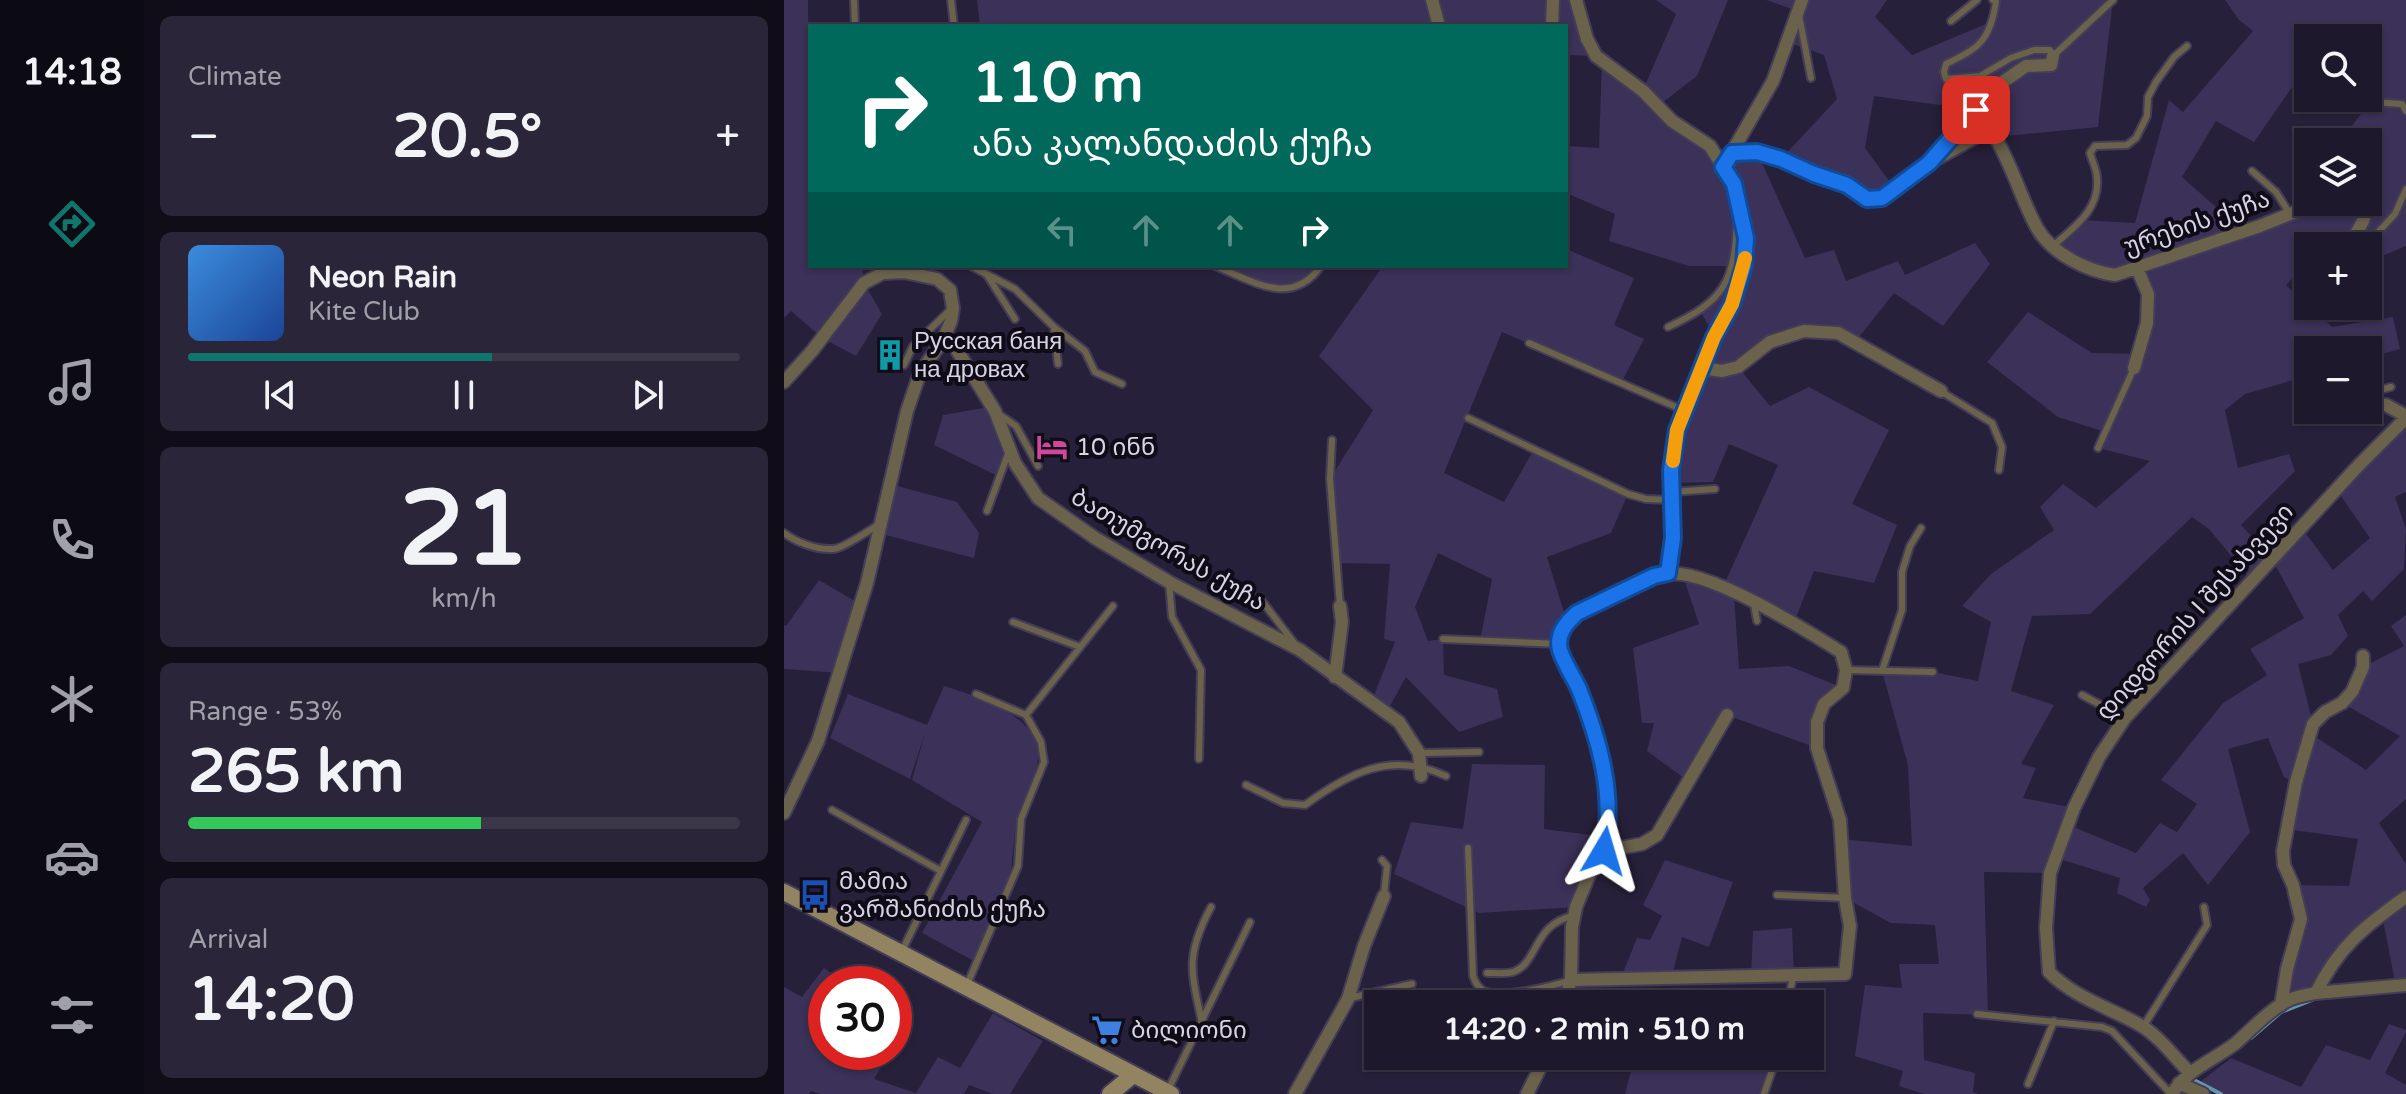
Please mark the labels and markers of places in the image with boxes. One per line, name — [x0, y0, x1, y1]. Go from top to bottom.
pin — [1942, 76, 2010, 144]
place label: Русская баня на дровах — [914, 327, 1062, 384]
building icon: Русская баня на дровах — [873, 338, 907, 372]
hotel icon: 10 ინნ — [1035, 430, 1069, 464]
place label: 10 ინნ — [1076, 433, 1155, 462]
place label: მამია ვარშანიძის ქუჩა — [839, 867, 1046, 924]
bus stop icon: მამია ვარშანიძის ქუჩა — [798, 878, 832, 912]
supermarket icon: ბილიონი — [1090, 1013, 1124, 1047]
place label: ბილიონი — [1131, 1016, 1247, 1045]

